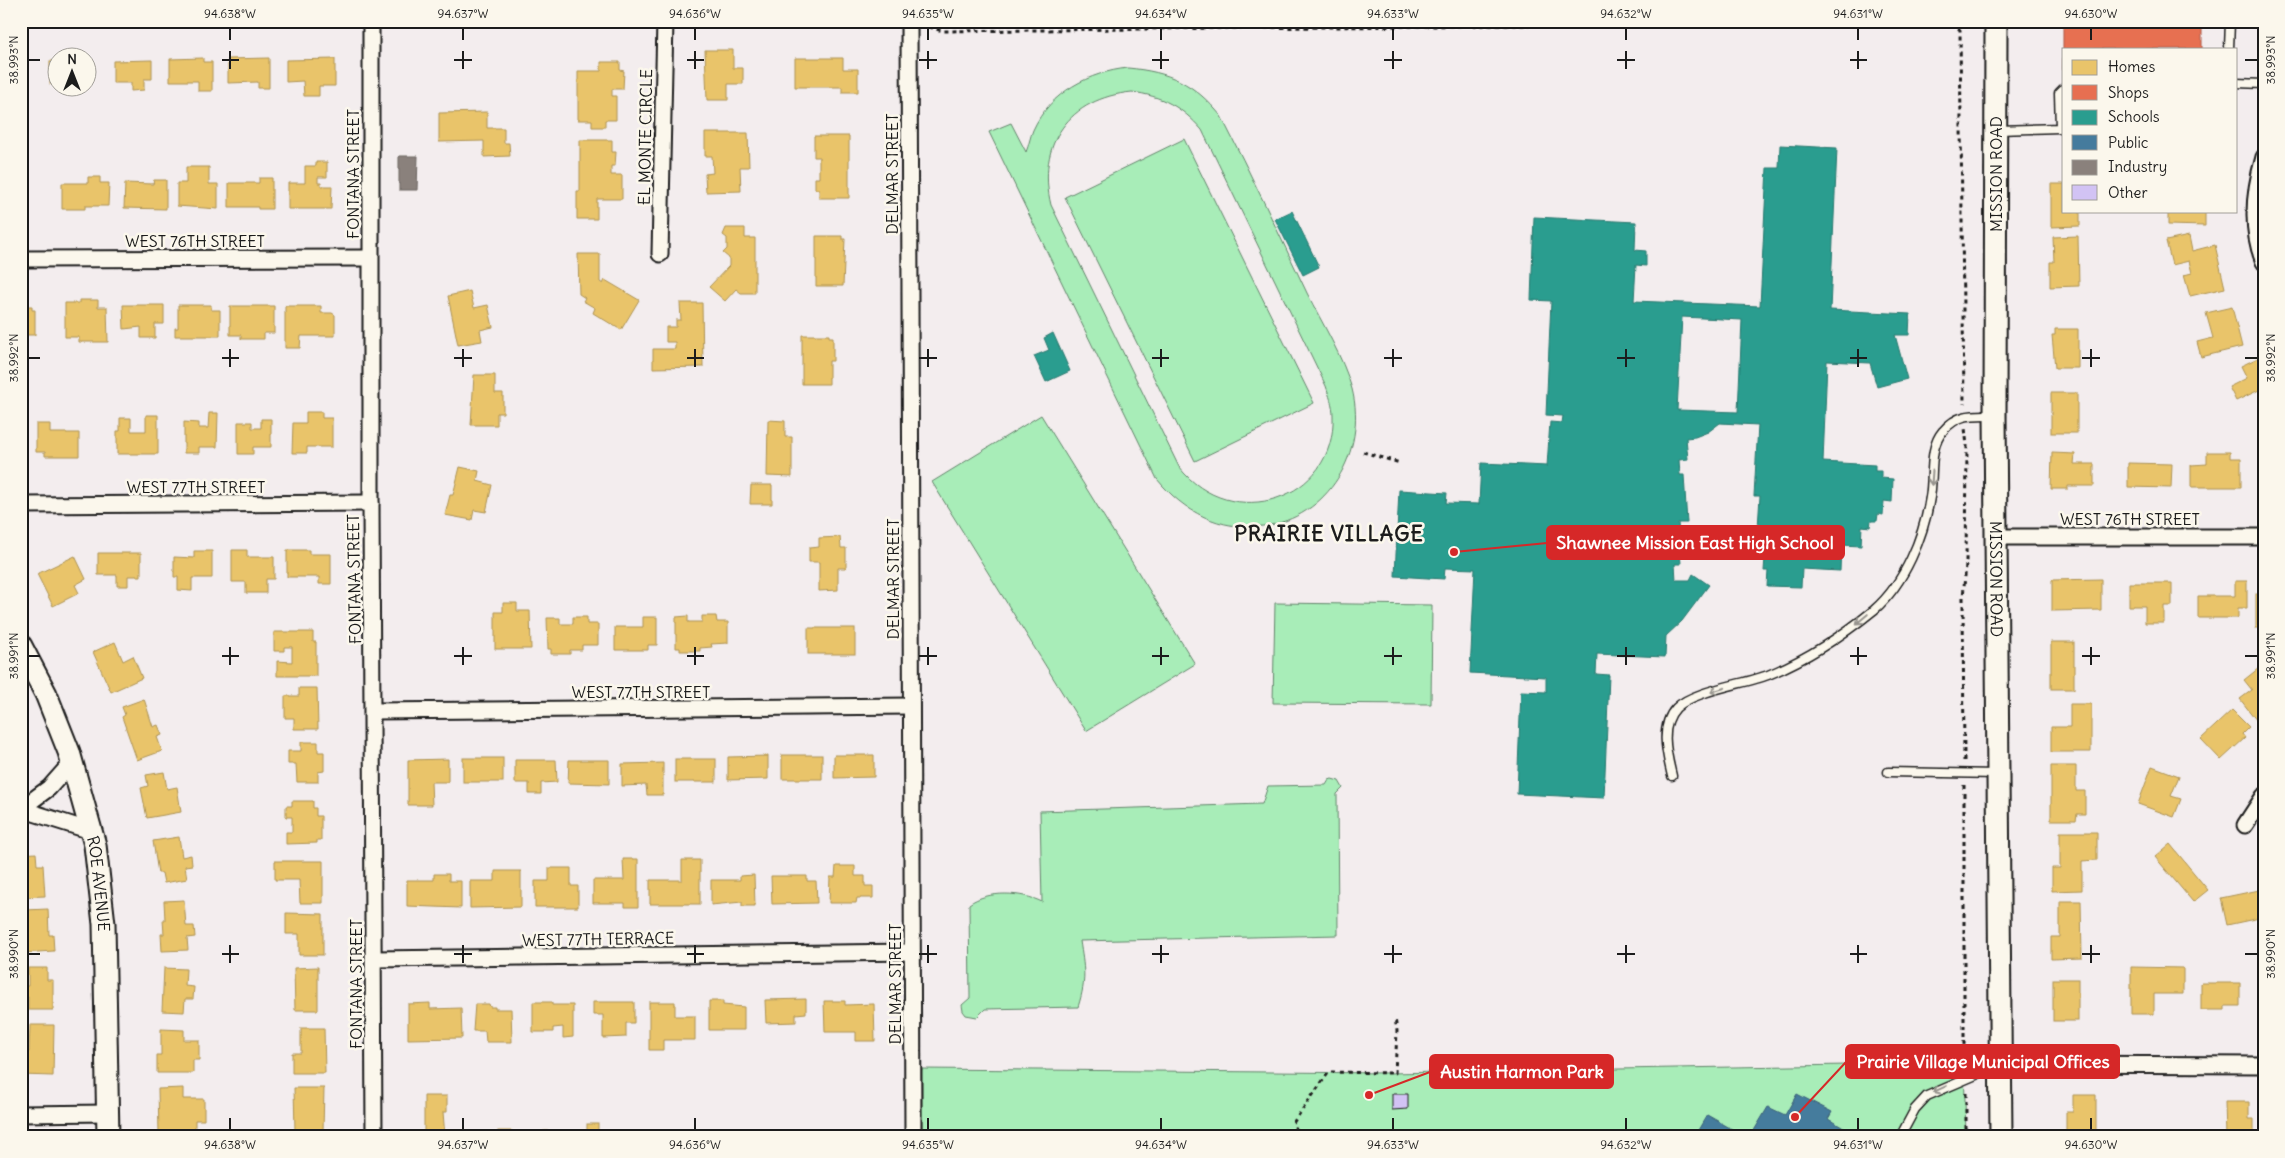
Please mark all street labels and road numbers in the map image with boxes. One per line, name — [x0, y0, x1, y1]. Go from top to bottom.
street label: EL MONTE CIRCLE — [634, 69, 656, 205]
street label: FONTANA STREET — [343, 109, 363, 239]
street label: DELMAR STREET — [882, 113, 902, 235]
street label: MISSION ROAD — [1986, 116, 2006, 232]
street label: WEST 76TH STREET — [125, 231, 265, 251]
street label: WEST 77TH STREET — [127, 477, 265, 497]
street label: WEST 76TH STREET — [2060, 509, 2200, 529]
street label: FONTANA STREET — [343, 514, 365, 644]
street label: DELMAR STREET — [883, 518, 903, 640]
street label: MISSION ROAD — [1986, 521, 2007, 637]
street label: WEST 77TH STREET — [572, 682, 710, 702]
street label: ROE AVENUE — [83, 833, 114, 932]
street label: FONTANA STREET — [346, 919, 366, 1049]
street label: DELMAR STREET — [885, 923, 905, 1045]
street label: WEST 77TH TERRACE — [522, 928, 674, 950]

